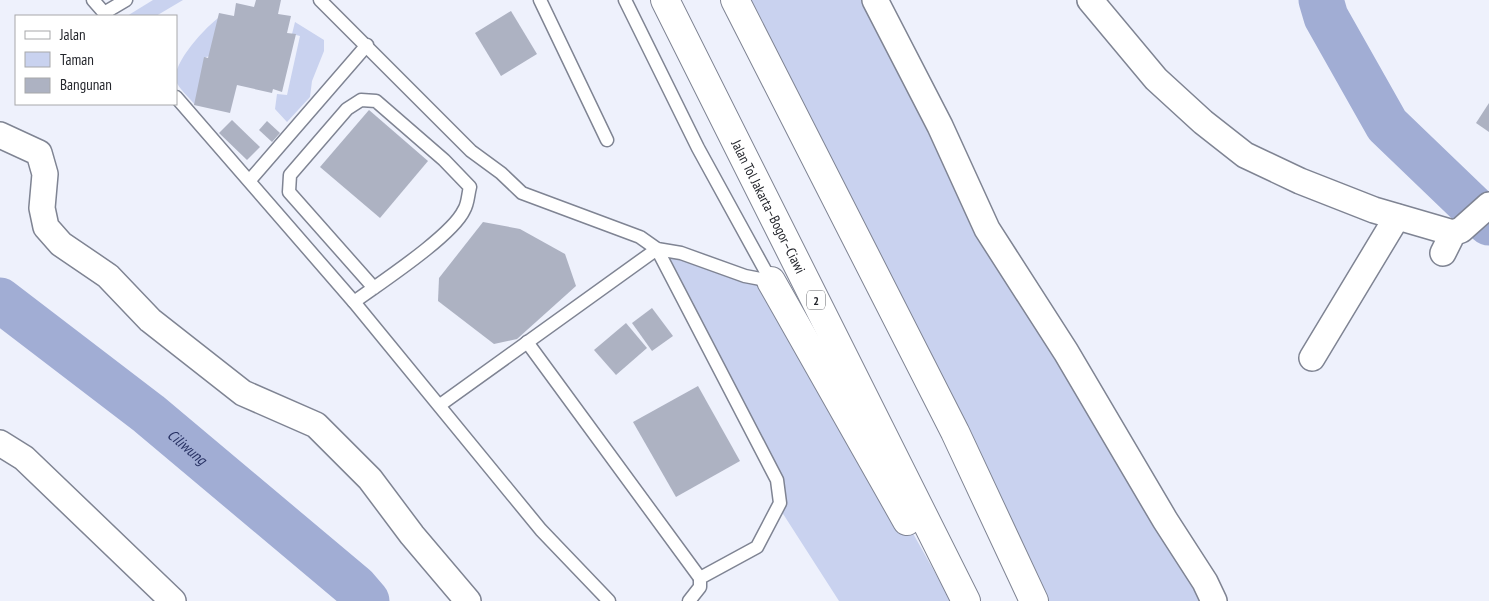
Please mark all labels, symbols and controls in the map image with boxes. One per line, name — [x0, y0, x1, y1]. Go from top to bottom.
legend — [15, 15, 178, 105]
text: Jalan — [59, 25, 86, 44]
text: Taman — [60, 50, 94, 69]
text: Bangunan — [60, 75, 112, 94]
street label: Jalan Tol Jakarta–Bogor–Ciawi — [727, 136, 809, 276]
road number: 2 — [807, 290, 825, 310]
water label: Ciliwung — [164, 425, 212, 469]

